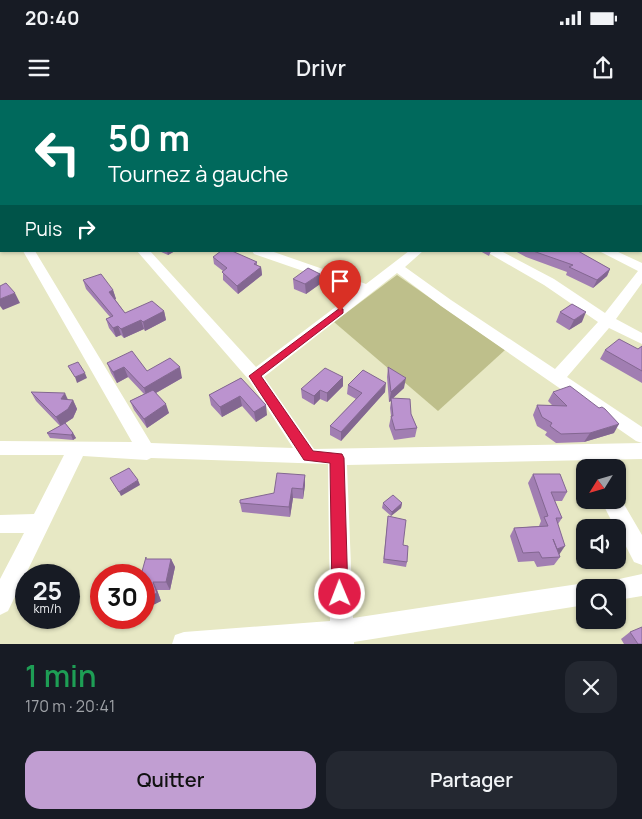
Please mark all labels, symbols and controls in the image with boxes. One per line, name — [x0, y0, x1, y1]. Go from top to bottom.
text: 20:40 — [25, 5, 79, 31]
text: Drivr — [296, 53, 346, 83]
icon: menu — [25, 54, 53, 82]
icon: share — [589, 54, 617, 82]
text: 50 m — [108, 114, 190, 162]
icon: left — [25, 120, 90, 185]
text: Tournez à gauche — [108, 159, 288, 189]
icon: right — [72, 215, 100, 243]
text: Puis — [25, 216, 62, 242]
pin — [319, 260, 361, 311]
icon: arrive — [326, 267, 354, 295]
north arrow — [576, 459, 626, 509]
map controls — [576, 459, 626, 629]
button: sound — [576, 519, 626, 569]
speed limit sign: 30 — [90, 564, 155, 629]
position arrow — [313, 567, 365, 619]
text: 25 — [33, 573, 62, 608]
button: search — [576, 579, 626, 629]
text: km/h — [34, 600, 61, 617]
text: 1 min — [25, 655, 97, 696]
button: close — [565, 661, 617, 713]
text: 170 m · 20:41 — [25, 695, 115, 717]
button: Quitter — [25, 751, 316, 809]
button: Partager — [326, 751, 617, 809]

